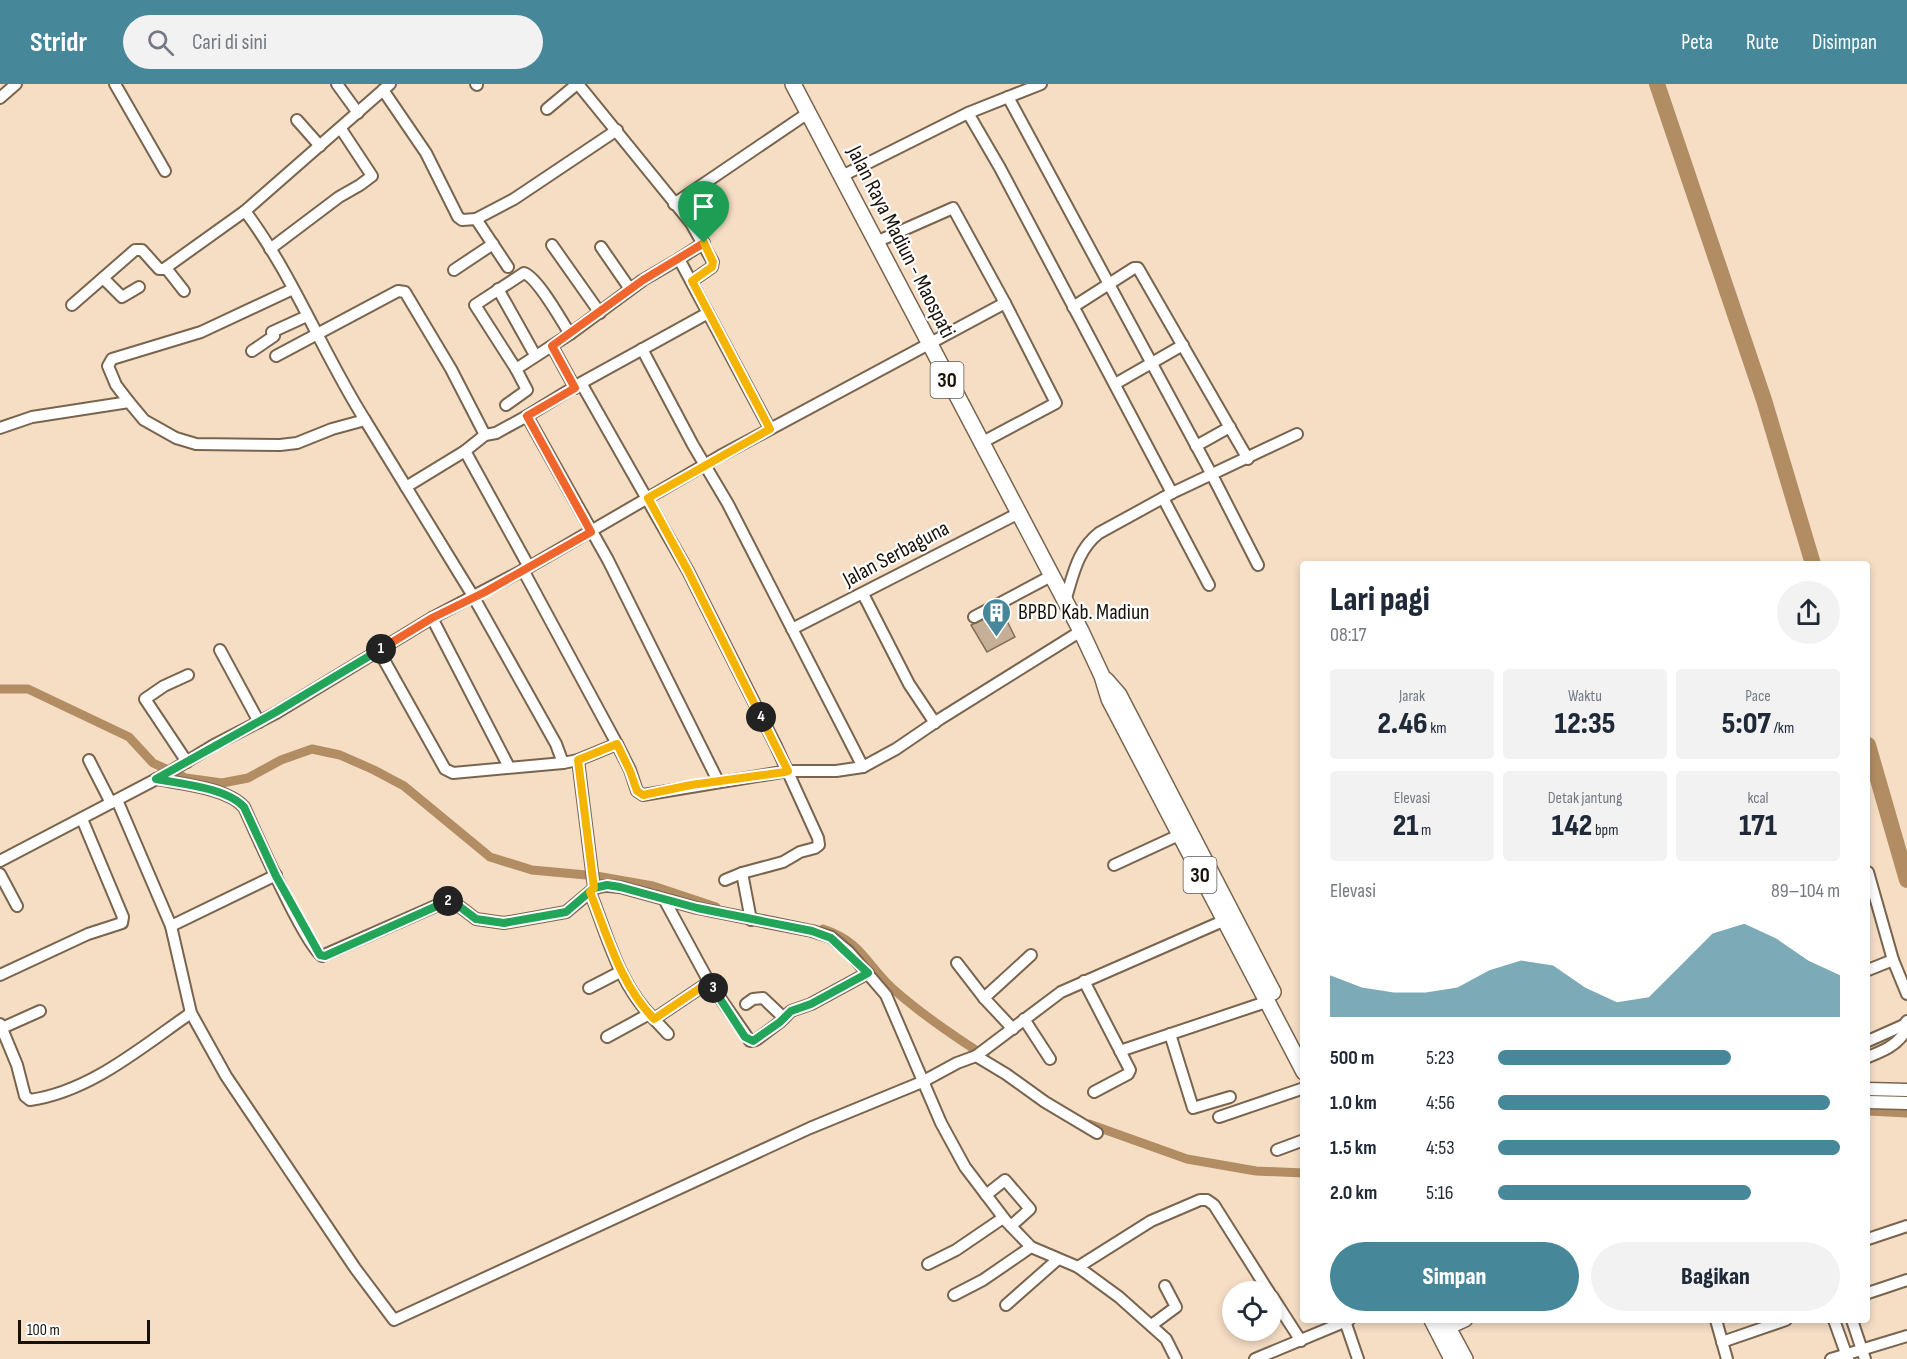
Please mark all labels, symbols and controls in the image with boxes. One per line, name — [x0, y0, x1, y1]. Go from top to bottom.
search box — [123, 15, 543, 69]
text: Stridr — [30, 26, 87, 59]
icon: search — [144, 26, 177, 59]
text: Cari di sini — [192, 29, 267, 56]
text: Peta — [1681, 30, 1713, 55]
text: Rute — [1746, 30, 1779, 55]
text: Disimpan — [1812, 30, 1877, 55]
street label: Jalan Raya Madiun - Maospati — [840, 140, 961, 343]
pin — [678, 181, 729, 243]
icon: arrive — [687, 190, 720, 223]
road number: 30 — [930, 362, 964, 398]
street label: Jalan Serbaguna — [837, 515, 954, 594]
text: Lari pagi — [1330, 580, 1430, 620]
button: share — [1777, 581, 1840, 644]
building icon: BPBD Kab. Madiun — [981, 596, 1013, 638]
place label: BPBD Kab. Madiun — [1018, 599, 1150, 626]
text: 08:17 — [1330, 623, 1366, 647]
pin: 1 — [366, 634, 396, 664]
text: 1 — [378, 639, 384, 658]
text: Jarak — [1399, 687, 1425, 706]
text: Waktu — [1568, 687, 1602, 706]
text: Pace — [1745, 687, 1771, 706]
pin: 4 — [746, 702, 776, 732]
text: 2.46 — [1377, 706, 1428, 742]
text: 12:35 — [1555, 706, 1615, 742]
text: 5:07 — [1722, 706, 1771, 742]
text: 4 — [757, 707, 765, 726]
text: km — [1428, 719, 1447, 738]
text: /km — [1771, 719, 1794, 738]
text: Elevasi — [1394, 789, 1430, 808]
text: Detak jantung — [1548, 789, 1622, 808]
text: kcal — [1747, 789, 1769, 808]
text: 21 — [1393, 808, 1418, 844]
text: 142 — [1552, 808, 1592, 844]
text: 171 — [1739, 808, 1777, 844]
text: m — [1418, 821, 1431, 840]
text: bpm — [1592, 821, 1618, 840]
road number: 30 — [1184, 857, 1216, 893]
text: Elevasi — [1330, 879, 1376, 903]
text: 89–104 m — [1771, 879, 1840, 903]
pin: 2 — [433, 886, 463, 916]
text: 2 — [444, 891, 452, 910]
pin: 3 — [698, 973, 728, 1003]
text: 3 — [709, 978, 717, 997]
text: 500 m — [1330, 1046, 1374, 1070]
text: 5:23 — [1426, 1046, 1454, 1070]
text: 1.0 km — [1330, 1091, 1377, 1115]
text: 4:56 — [1426, 1091, 1455, 1115]
text: 1.5 km — [1330, 1136, 1376, 1160]
text: 4:53 — [1426, 1136, 1455, 1160]
text: 2.0 km — [1330, 1181, 1377, 1205]
text: 5:16 — [1426, 1181, 1454, 1205]
button: Simpan — [1330, 1242, 1579, 1311]
button: Bagikan — [1591, 1242, 1840, 1311]
map controls — [1222, 1281, 1282, 1341]
button: locate — [1222, 1281, 1282, 1341]
scale bar — [18, 1317, 150, 1344]
text: 100 m — [27, 1321, 60, 1340]

